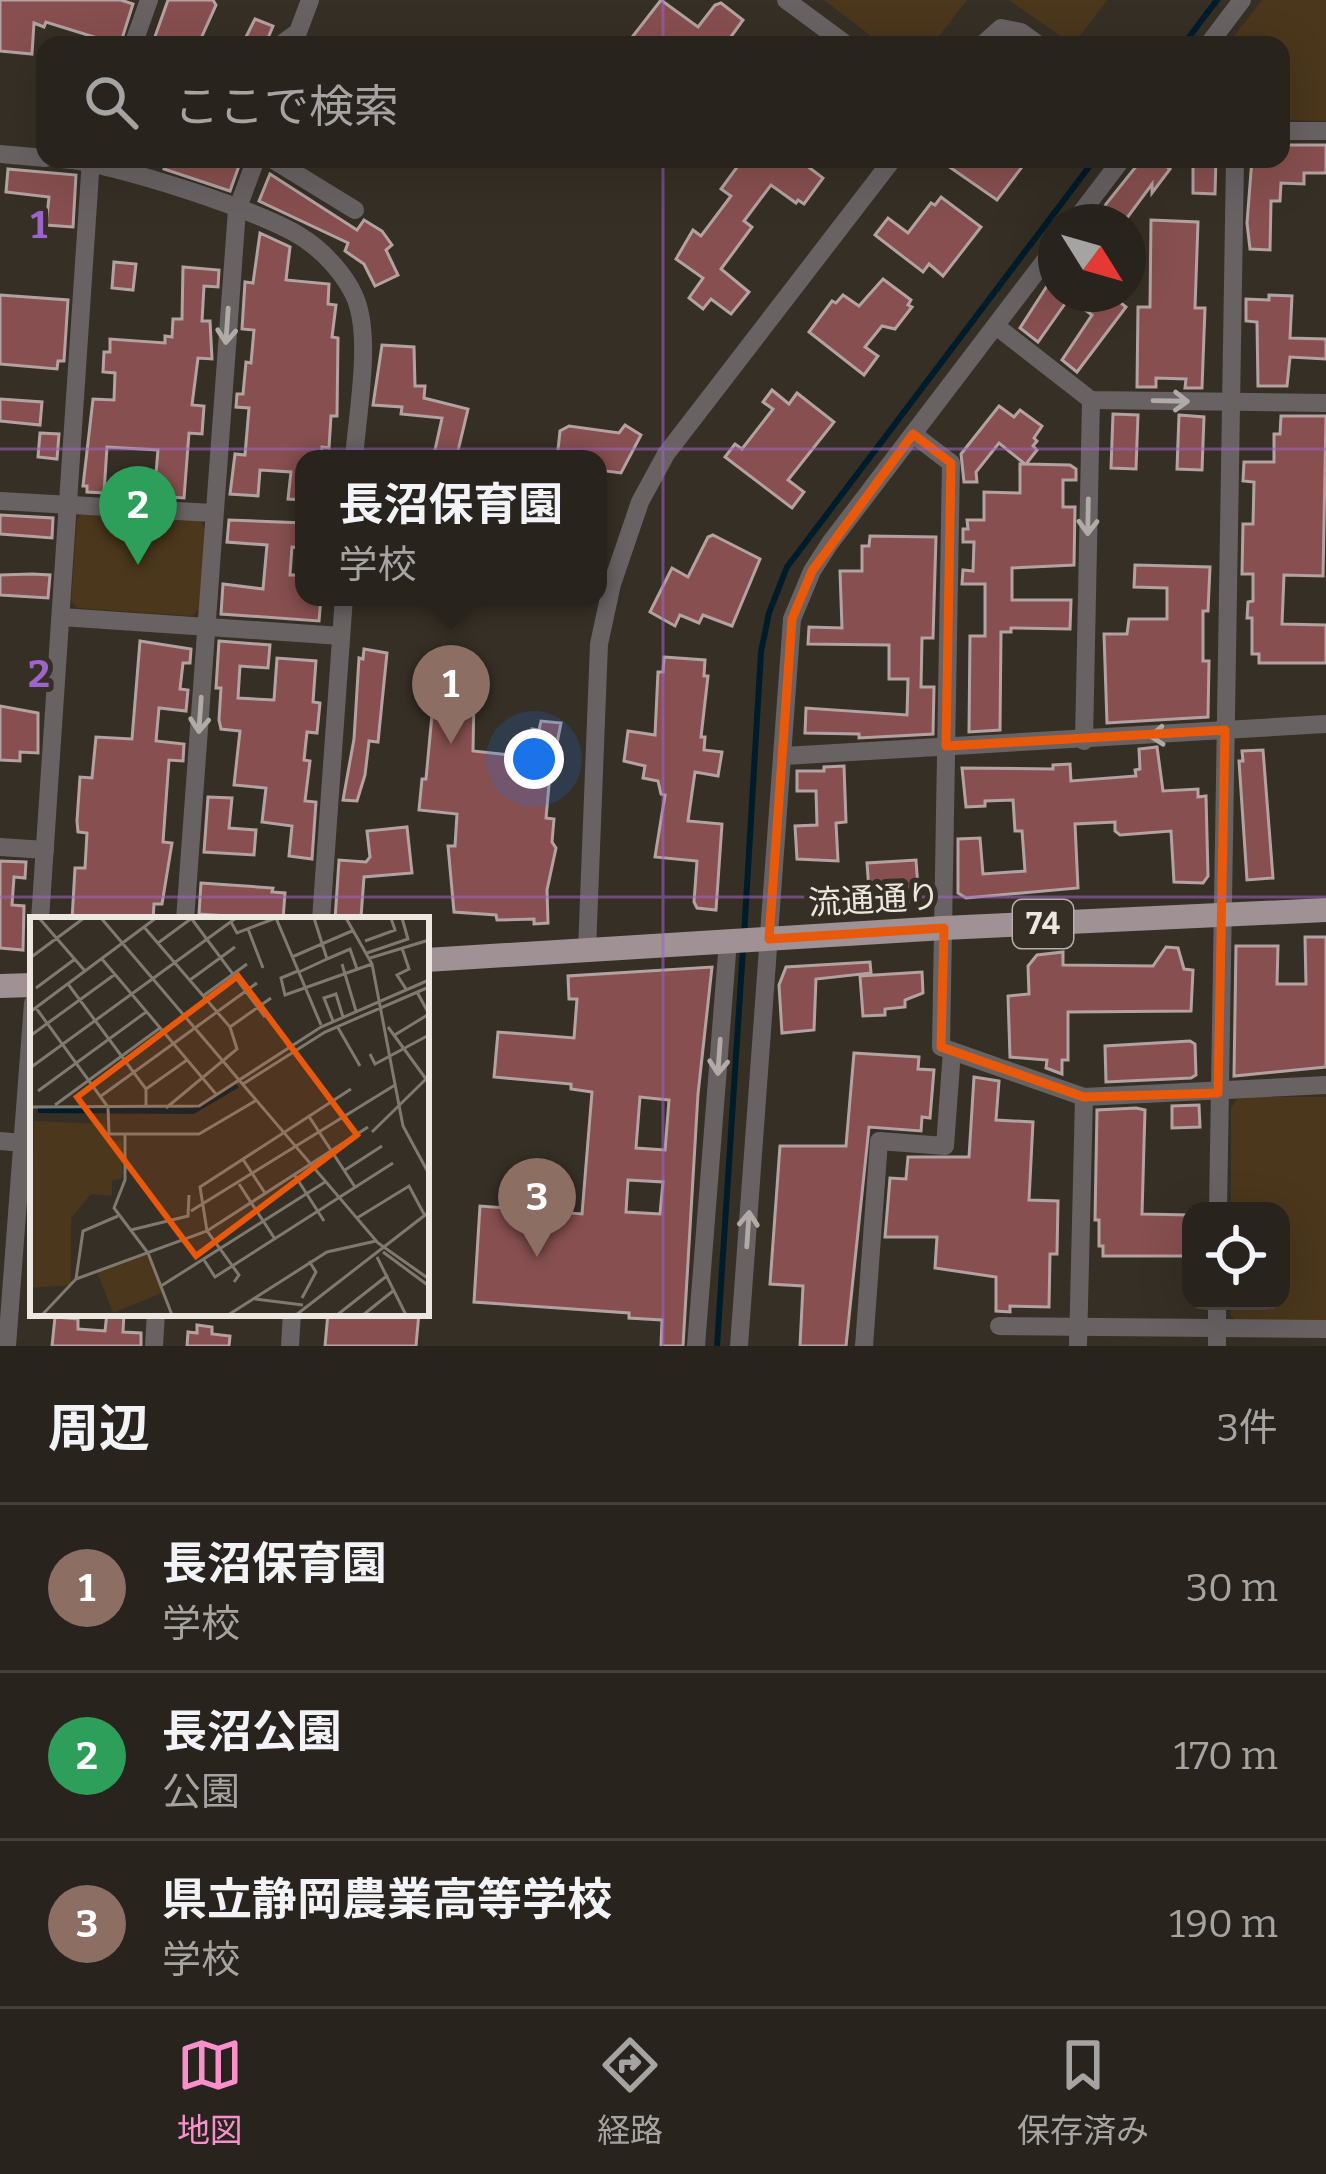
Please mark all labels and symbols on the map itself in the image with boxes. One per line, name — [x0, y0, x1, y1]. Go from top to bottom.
text: 1 — [31, 202, 48, 248]
north arrow — [1038, 204, 1146, 312]
one-way arrow — [215, 306, 238, 345]
one-way arrow — [1151, 390, 1190, 412]
pin: 2 — [99, 466, 177, 565]
one-way arrow — [1077, 497, 1100, 536]
pin: 1 — [412, 645, 490, 744]
text: 2 — [28, 651, 50, 697]
one-way arrow — [189, 695, 212, 734]
one-way arrow — [1148, 723, 1187, 746]
your location — [504, 729, 564, 789]
street label: 流通通り — [807, 877, 941, 923]
road number: 74 — [1013, 900, 1073, 948]
inset map — [30, 917, 429, 1316]
one-way arrow — [707, 1037, 730, 1076]
pin: 3 — [498, 1158, 576, 1257]
one-way arrow — [737, 1210, 760, 1249]

